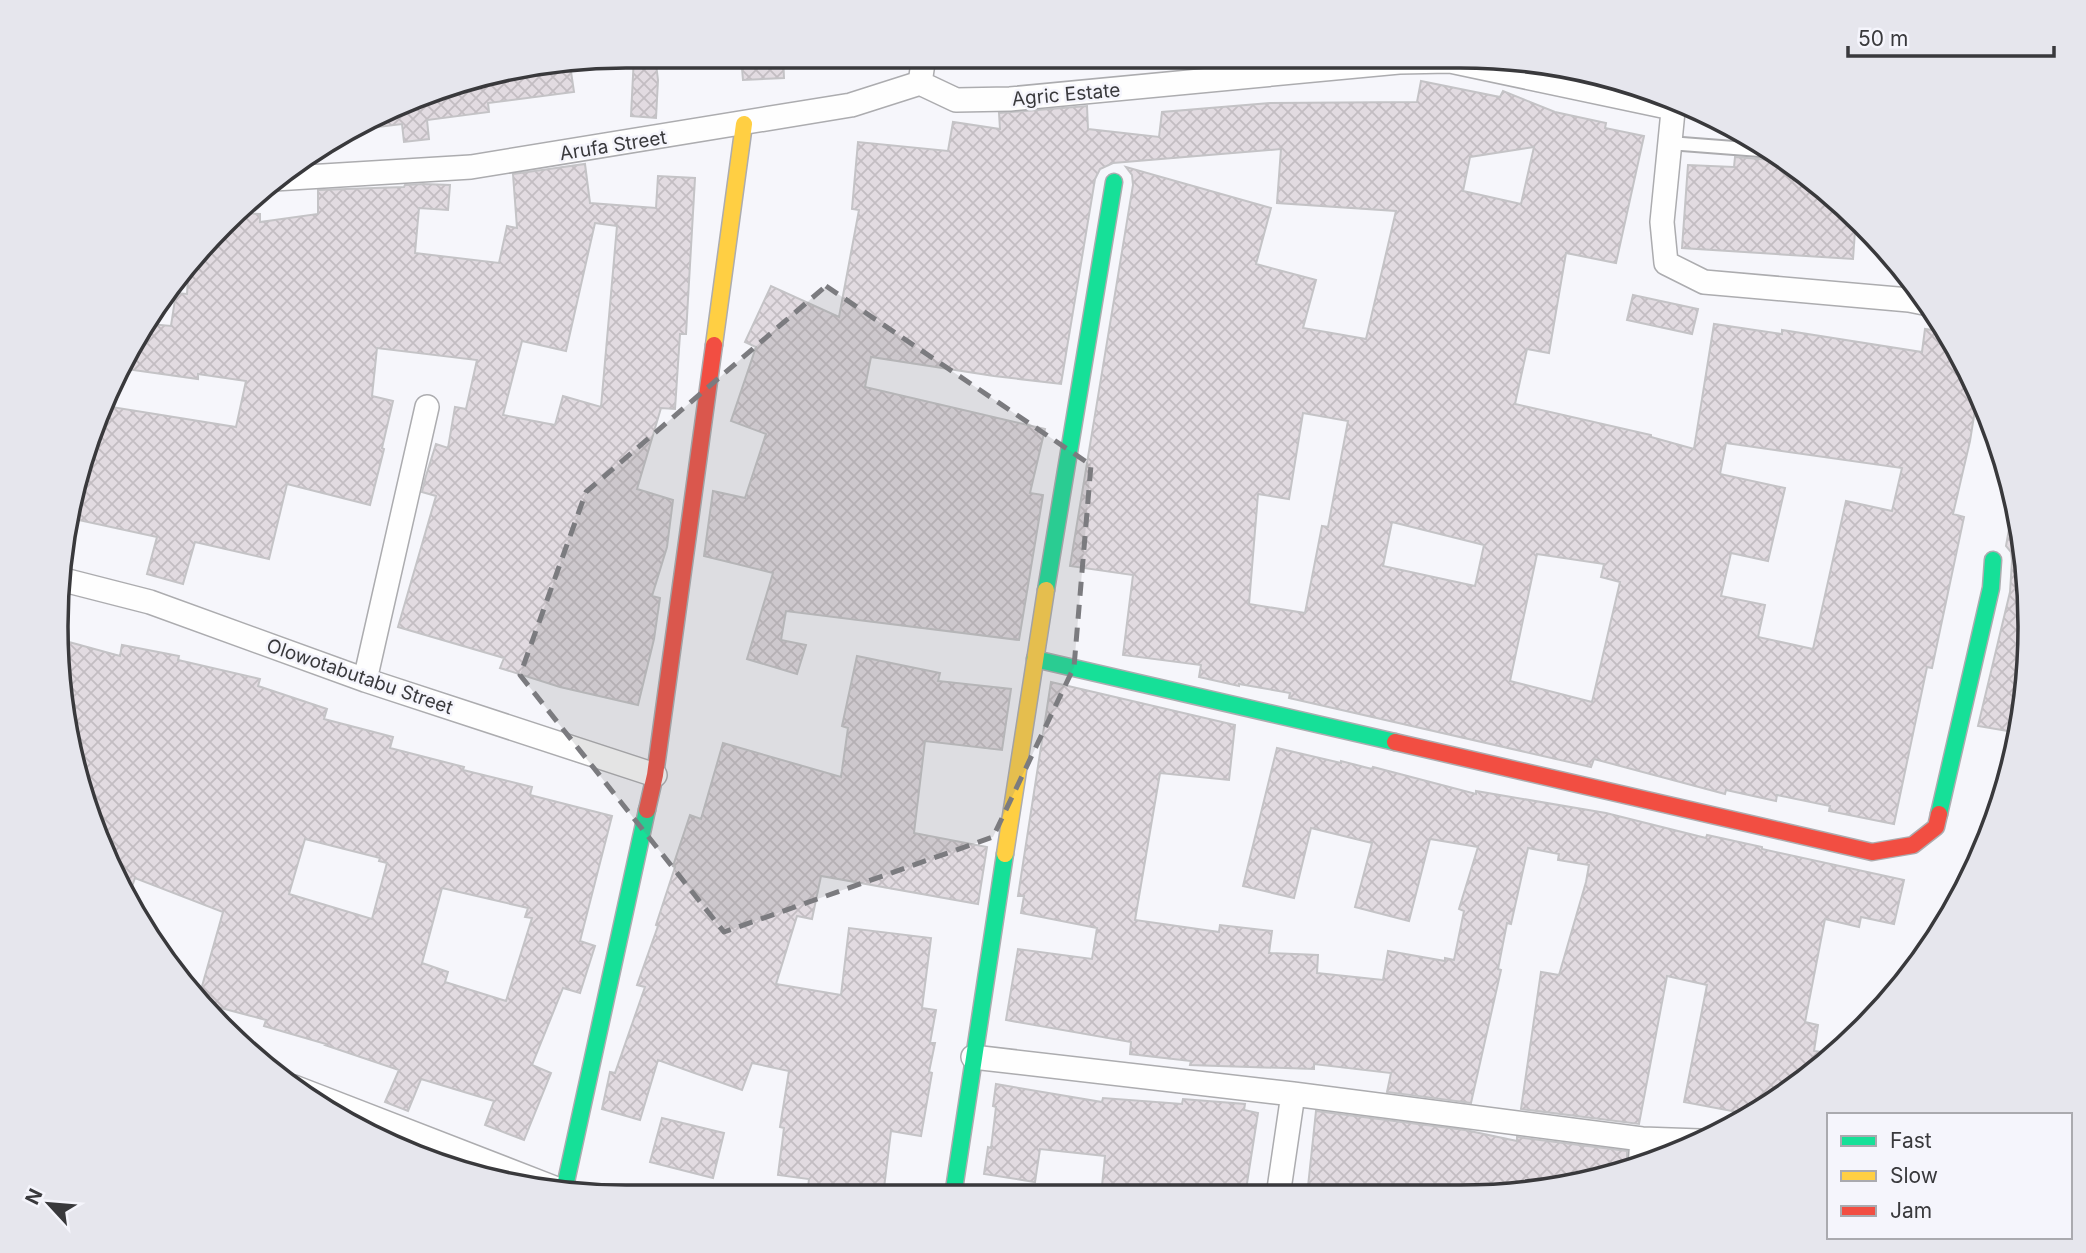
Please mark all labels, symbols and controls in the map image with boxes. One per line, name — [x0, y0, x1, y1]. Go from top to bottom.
scale bar — [1848, 14, 2054, 58]
text: 50 m — [1858, 26, 1908, 51]
street label: Agric Estate — [1011, 78, 1121, 111]
street label: Arufa Street — [558, 126, 668, 165]
street label: Olowotabutabu Street — [264, 634, 456, 719]
legend — [1827, 1113, 2072, 1239]
text: Fast — [1890, 1128, 1932, 1153]
text: Slow — [1890, 1163, 1938, 1188]
north arrow — [14, 1169, 84, 1239]
text: N — [21, 1185, 48, 1208]
text: Jam — [1890, 1198, 1932, 1223]

